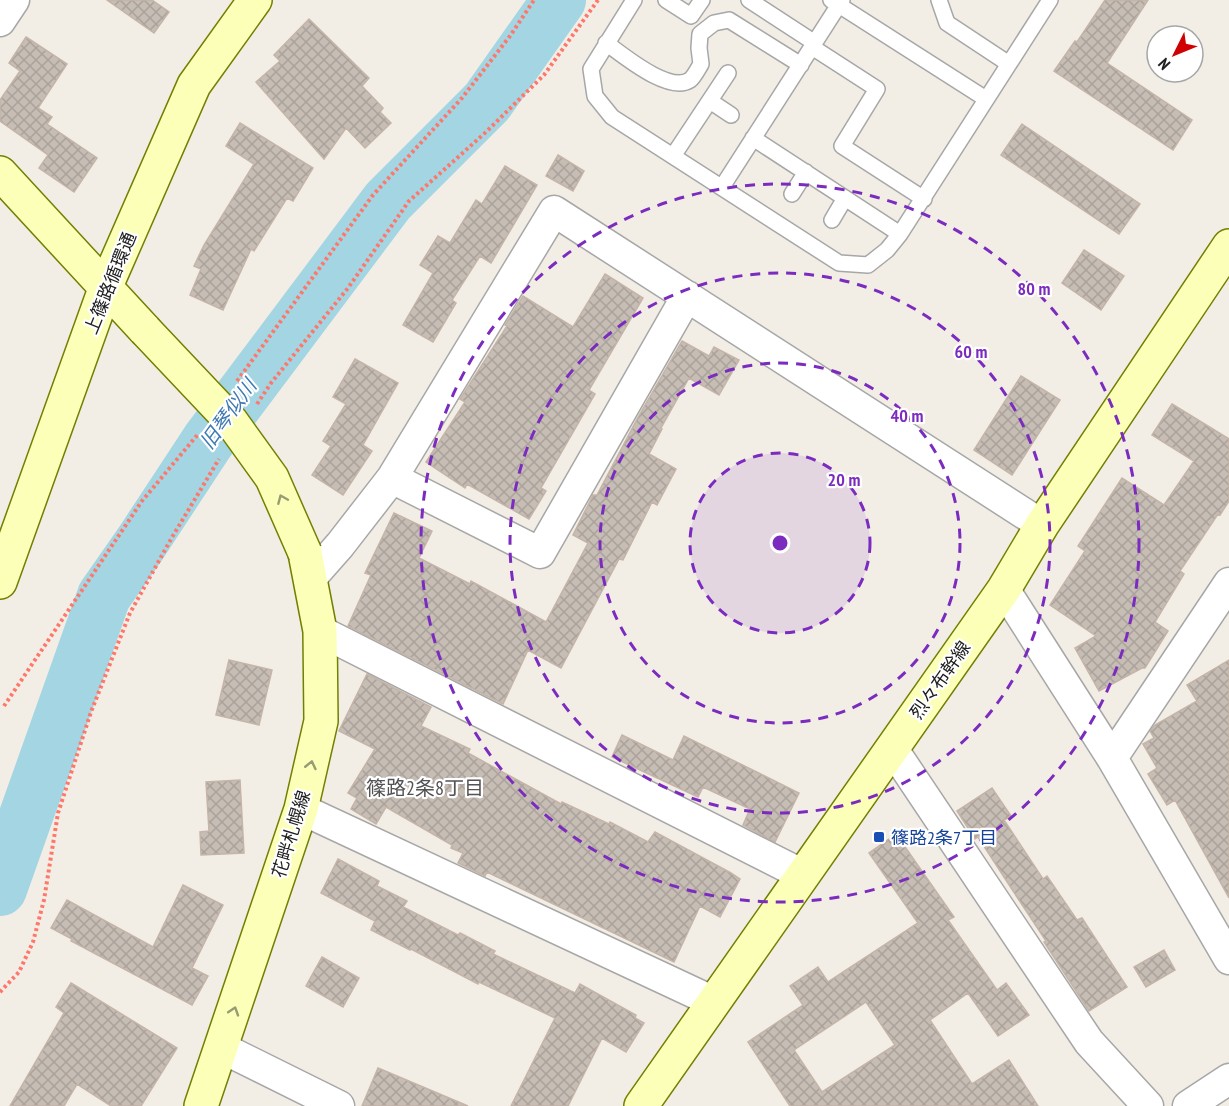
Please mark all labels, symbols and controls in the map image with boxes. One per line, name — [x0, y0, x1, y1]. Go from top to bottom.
north arrow — [1145, 24, 1205, 84]
text: N — [1154, 54, 1174, 74]
street label: 上篠路循環通 — [79, 229, 141, 337]
text: 80 m — [1018, 277, 1050, 300]
text: 60 m — [955, 340, 987, 363]
water label: 旧琴似川 — [194, 372, 263, 454]
text: 40 m — [891, 404, 923, 427]
text: 20 m — [828, 468, 860, 491]
one-way arrow — [277, 495, 289, 506]
centre of rings — [770, 533, 790, 553]
street label: 烈々布幹線 — [905, 637, 975, 723]
one-way arrow — [303, 760, 316, 770]
district label: 篠路2条8丁目 — [366, 775, 484, 801]
street label: 花畔札幌線 — [267, 788, 315, 880]
place label: 篠路2条7丁目 — [891, 826, 997, 849]
marker: 篠路2条7丁目 — [872, 830, 886, 844]
one-way arrow — [227, 1006, 240, 1017]

